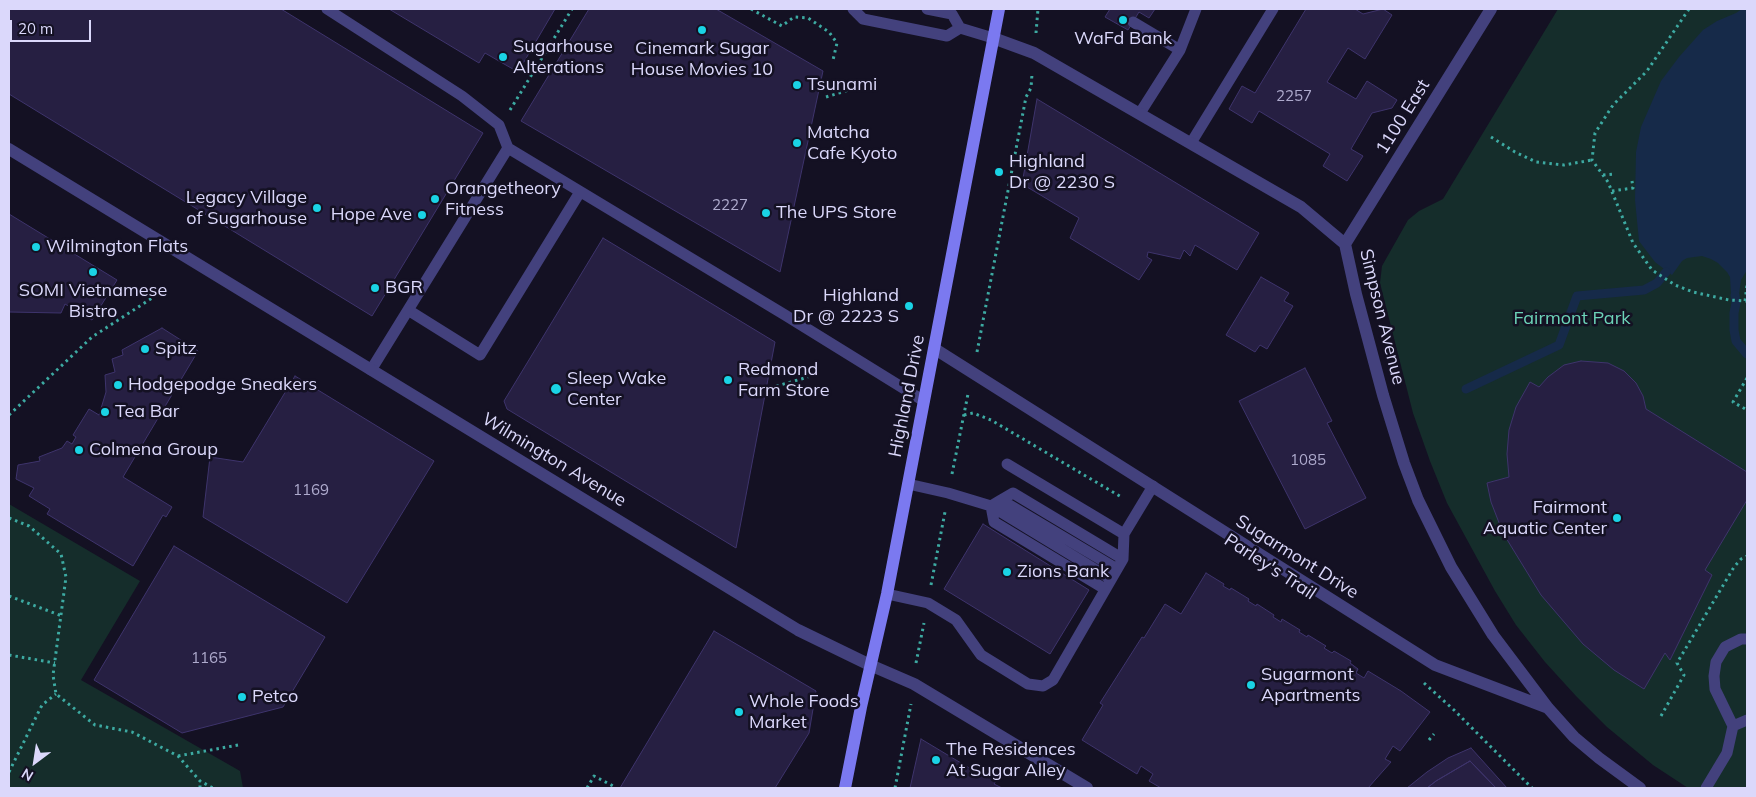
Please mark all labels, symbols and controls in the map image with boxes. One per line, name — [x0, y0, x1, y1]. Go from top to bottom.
scale bar — [12, 10, 94, 42]
marker: WaFd Bank — [1117, 14, 1129, 26]
text: 20 m — [18, 19, 53, 38]
marker: Cinemark Sugar House Movies 10 — [696, 24, 708, 36]
place label: WaFd Bank — [1074, 28, 1172, 50]
place label: Sugarhouse Alterations — [513, 36, 613, 78]
place label: Cinemark Sugar House Movies 10 — [631, 38, 773, 80]
marker: Sugarhouse Alterations — [497, 51, 509, 63]
place label: Tsunami — [807, 74, 877, 96]
street label: 1100 East — [1372, 76, 1434, 158]
marker: Tsunami — [791, 79, 803, 91]
house number: 2257 — [1276, 87, 1312, 105]
place label: Matcha Cafe Kyoto — [807, 122, 897, 164]
marker: Matcha Cafe Kyoto — [791, 137, 803, 149]
place label: Highland Dr @ 2230 S — [1009, 151, 1115, 193]
marker: Highland Dr @ 2230 S — [993, 166, 1005, 178]
place label: Orangetheory Fitness — [445, 178, 561, 220]
place label: Legacy Village of Sugarhouse — [186, 187, 307, 230]
marker: Orangetheory Fitness — [429, 193, 441, 205]
house number: 2227 — [712, 196, 748, 214]
marker: Legacy Village of Sugarhouse — [311, 202, 323, 214]
place label: The UPS Store — [776, 202, 897, 224]
place label: Hope Ave — [331, 204, 412, 226]
marker: The UPS Store — [760, 207, 772, 219]
marker: Hope Ave — [416, 209, 428, 221]
place label: Wilmington Flats — [46, 236, 188, 258]
marker: Wilmington Flats — [30, 241, 42, 253]
street label: Simpson Avenue — [1355, 247, 1409, 387]
marker: SOMI Vietnamese Bistro — [87, 266, 99, 278]
place label: BGR — [385, 277, 423, 299]
place label: SOMI Vietnamese Bistro — [19, 280, 167, 322]
marker: BGR — [369, 282, 381, 294]
place label: Highland Dr @ 2223 S — [793, 285, 899, 328]
marker: Highland Dr @ 2223 S — [903, 300, 915, 312]
park label: Fairmont Park — [1514, 308, 1630, 330]
street label: Highland Drive — [885, 333, 929, 459]
place label: Spitz — [155, 338, 197, 360]
marker: Spitz — [139, 343, 151, 355]
place label: Redmond Farm Store — [738, 359, 829, 402]
place label: Sleep Wake Center — [567, 368, 666, 410]
place label: Hodgepodge Sneakers — [128, 374, 317, 396]
marker: Redmond Farm Store — [722, 374, 734, 386]
marker: Hodgepodge Sneakers — [112, 379, 124, 391]
marker: Sleep Wake Center — [549, 382, 563, 396]
place label: Tea Bar — [115, 401, 179, 423]
marker: Tea Bar — [99, 406, 111, 418]
street label: Wilmington Avenue — [478, 408, 630, 512]
place label: Colmena Group — [89, 439, 218, 461]
marker: Colmena Group — [73, 444, 85, 456]
house number: 1085 — [1290, 451, 1326, 469]
house number: 1169 — [293, 481, 329, 499]
place label: Fairmont Aquatic Center — [1483, 497, 1607, 540]
street label: Sugarmont Drive — [1232, 511, 1362, 603]
marker: Fairmont Aquatic Center — [1611, 512, 1623, 524]
street label: Parley's Trail — [1220, 529, 1320, 605]
place label: Zions Bank — [1017, 561, 1109, 583]
marker: Zions Bank — [1001, 566, 1013, 578]
house number: 1165 — [191, 649, 227, 667]
place label: Sugarmont Apartments — [1261, 664, 1361, 706]
marker: Sugarmont Apartments — [1245, 679, 1257, 691]
place label: Petco — [252, 686, 298, 708]
marker: Petco — [236, 691, 248, 703]
place label: Whole Foods Market — [749, 691, 859, 734]
marker: Whole Foods Market — [733, 706, 745, 718]
north arrow — [10, 737, 60, 787]
place label: The Residences At Sugar Alley — [946, 739, 1076, 782]
marker: The Residences At Sugar Alley — [930, 754, 942, 766]
text: N — [18, 764, 36, 785]

